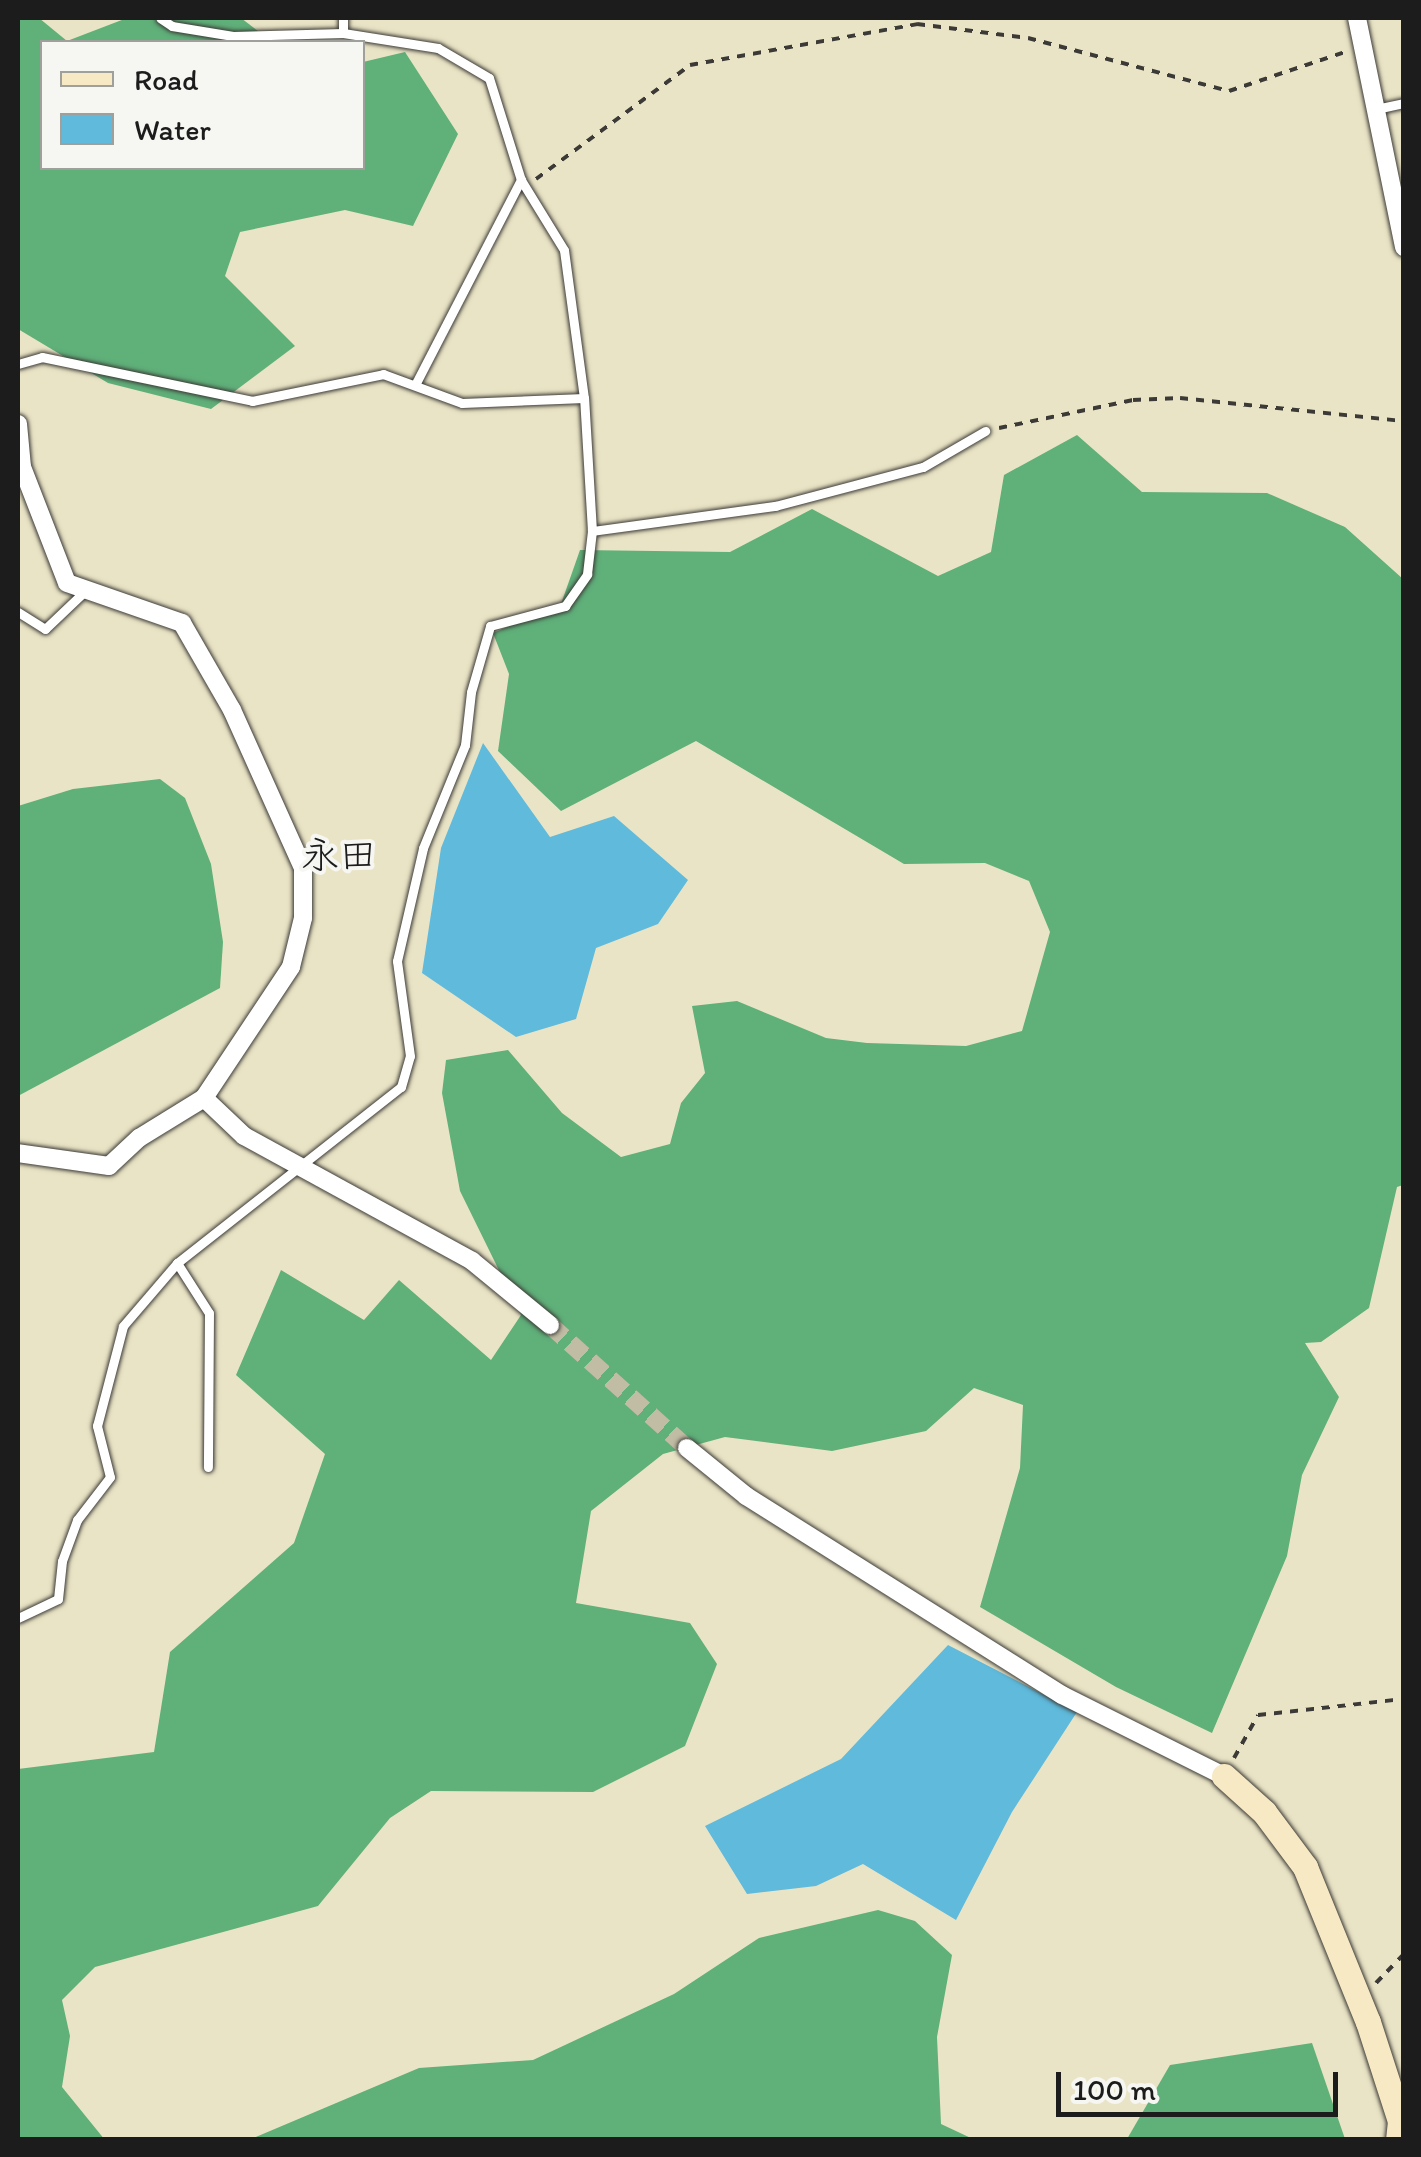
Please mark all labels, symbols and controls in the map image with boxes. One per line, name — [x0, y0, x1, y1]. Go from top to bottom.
legend — [40, 40, 365, 170]
text: Road — [134, 61, 199, 98]
text: Water — [134, 111, 211, 148]
district label: 永田 — [301, 833, 377, 879]
scale bar — [1061, 2052, 1344, 2114]
text: 100 m — [1073, 2071, 1156, 2108]

